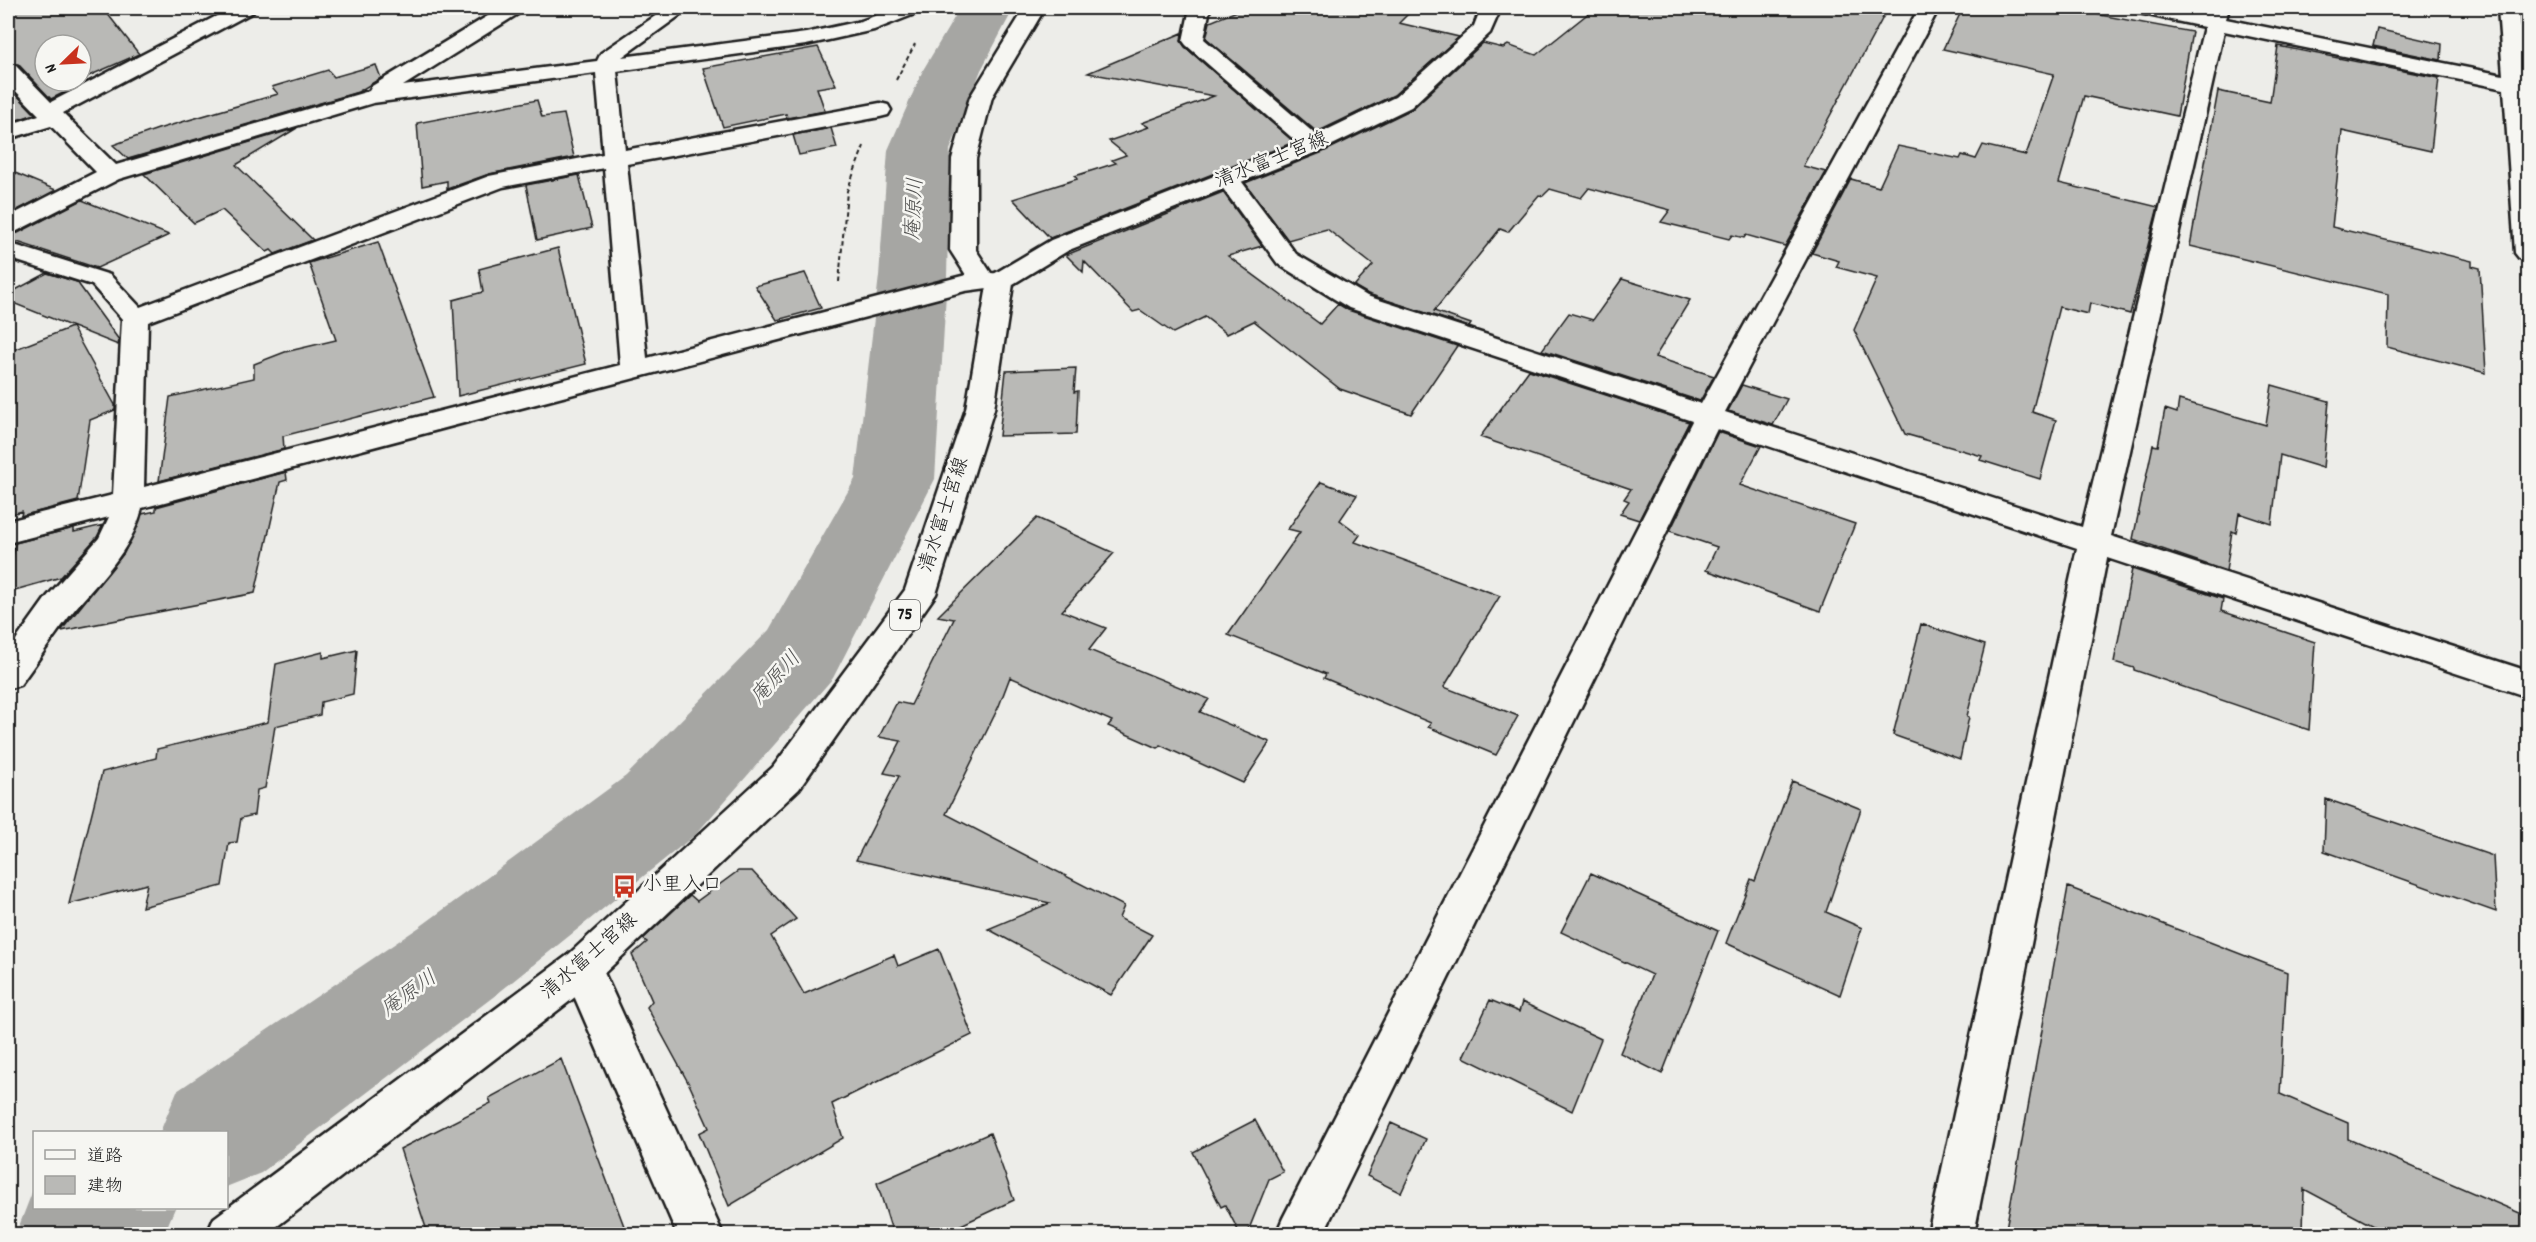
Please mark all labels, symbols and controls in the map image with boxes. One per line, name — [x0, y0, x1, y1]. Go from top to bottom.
north arrow — [33, 33, 93, 93]
text: N — [39, 60, 64, 76]
street label: 清水富士宮線 — [1211, 126, 1333, 196]
water label: 庵原川 — [899, 177, 933, 241]
street label: 清水富士宮線 — [913, 454, 977, 576]
road number: 75 — [890, 600, 920, 630]
water label: 庵原川 — [745, 646, 809, 712]
place label: 小里入口 — [642, 872, 722, 900]
bus stop icon: 小里入口 — [611, 873, 637, 899]
street label: 清水富士宮線 — [536, 907, 644, 1007]
water label: 庵原川 — [376, 964, 444, 1026]
legend — [33, 1131, 228, 1209]
text: 道路 — [87, 1145, 123, 1170]
text: 建物 — [87, 1175, 123, 1200]

